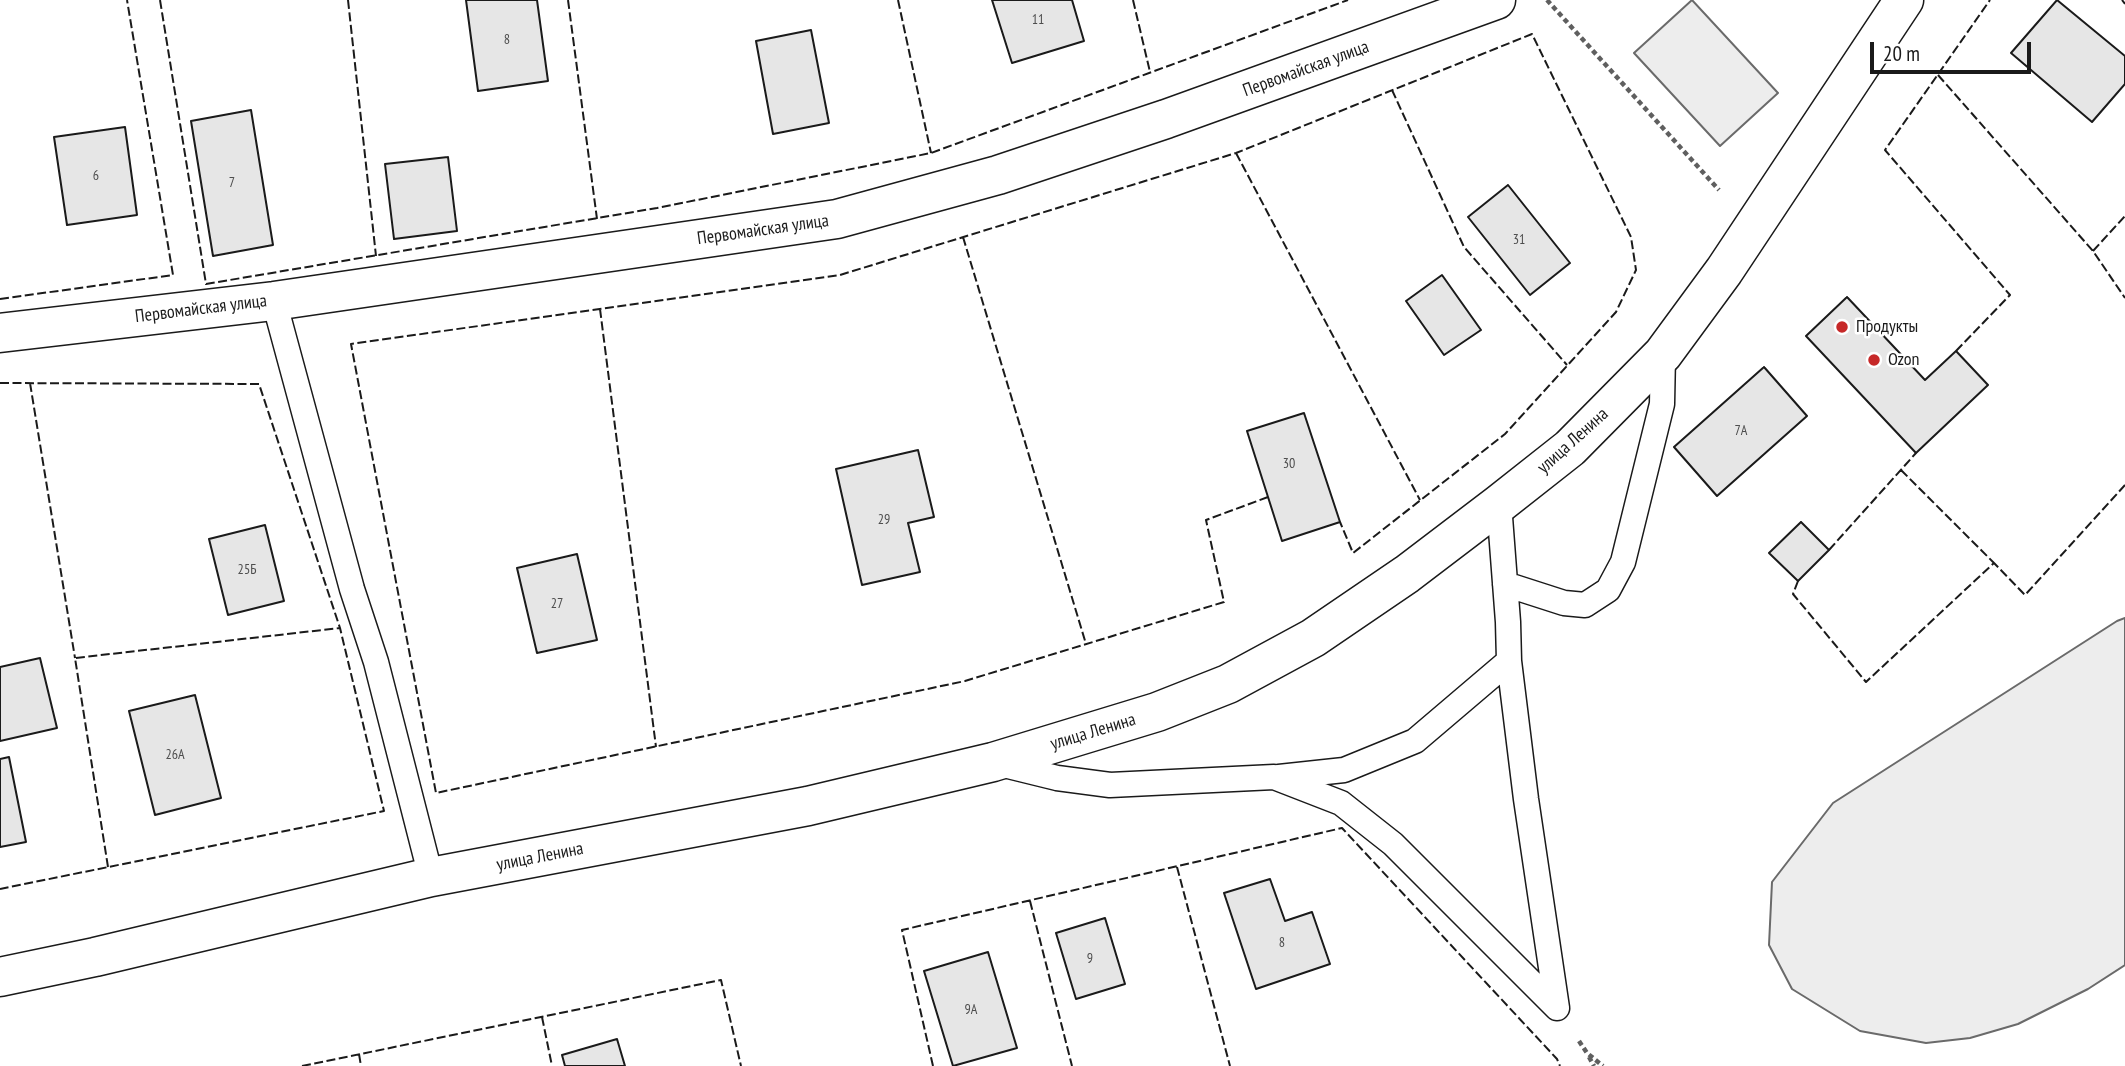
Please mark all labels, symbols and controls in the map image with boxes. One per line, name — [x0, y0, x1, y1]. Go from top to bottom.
house number: 11 — [1032, 12, 1044, 28]
scale bar — [1873, 28, 2034, 72]
house number: 8 — [504, 32, 510, 48]
street label: Первомайская улица — [1240, 36, 1372, 102]
text: 20 m — [1883, 40, 1920, 67]
house number: 6 — [93, 168, 99, 184]
house number: 7 — [229, 175, 235, 191]
street label: Первомайская улица — [696, 210, 830, 250]
house number: 31 — [1513, 232, 1525, 248]
street label: Первомайская улица — [134, 290, 268, 328]
place label: Продукты — [1856, 316, 1918, 338]
marker: Продукты — [1834, 319, 1850, 335]
place label: Ozon — [1888, 349, 1920, 371]
marker: Ozon — [1866, 352, 1882, 368]
street label: улица Ленина — [1533, 404, 1613, 478]
house number: 7А — [1735, 423, 1747, 439]
house number: 30 — [1283, 456, 1295, 472]
house number: 29 — [878, 512, 890, 528]
house number: 25Б — [238, 562, 256, 578]
house number: 27 — [551, 596, 563, 612]
street label: улица Ленина — [1048, 709, 1138, 755]
house number: 26А — [165, 747, 185, 763]
street label: улица Ленина — [495, 838, 585, 876]
house number: 8 — [1279, 935, 1285, 951]
house number: 9 — [1087, 951, 1093, 967]
house number: 9А — [965, 1002, 977, 1018]

